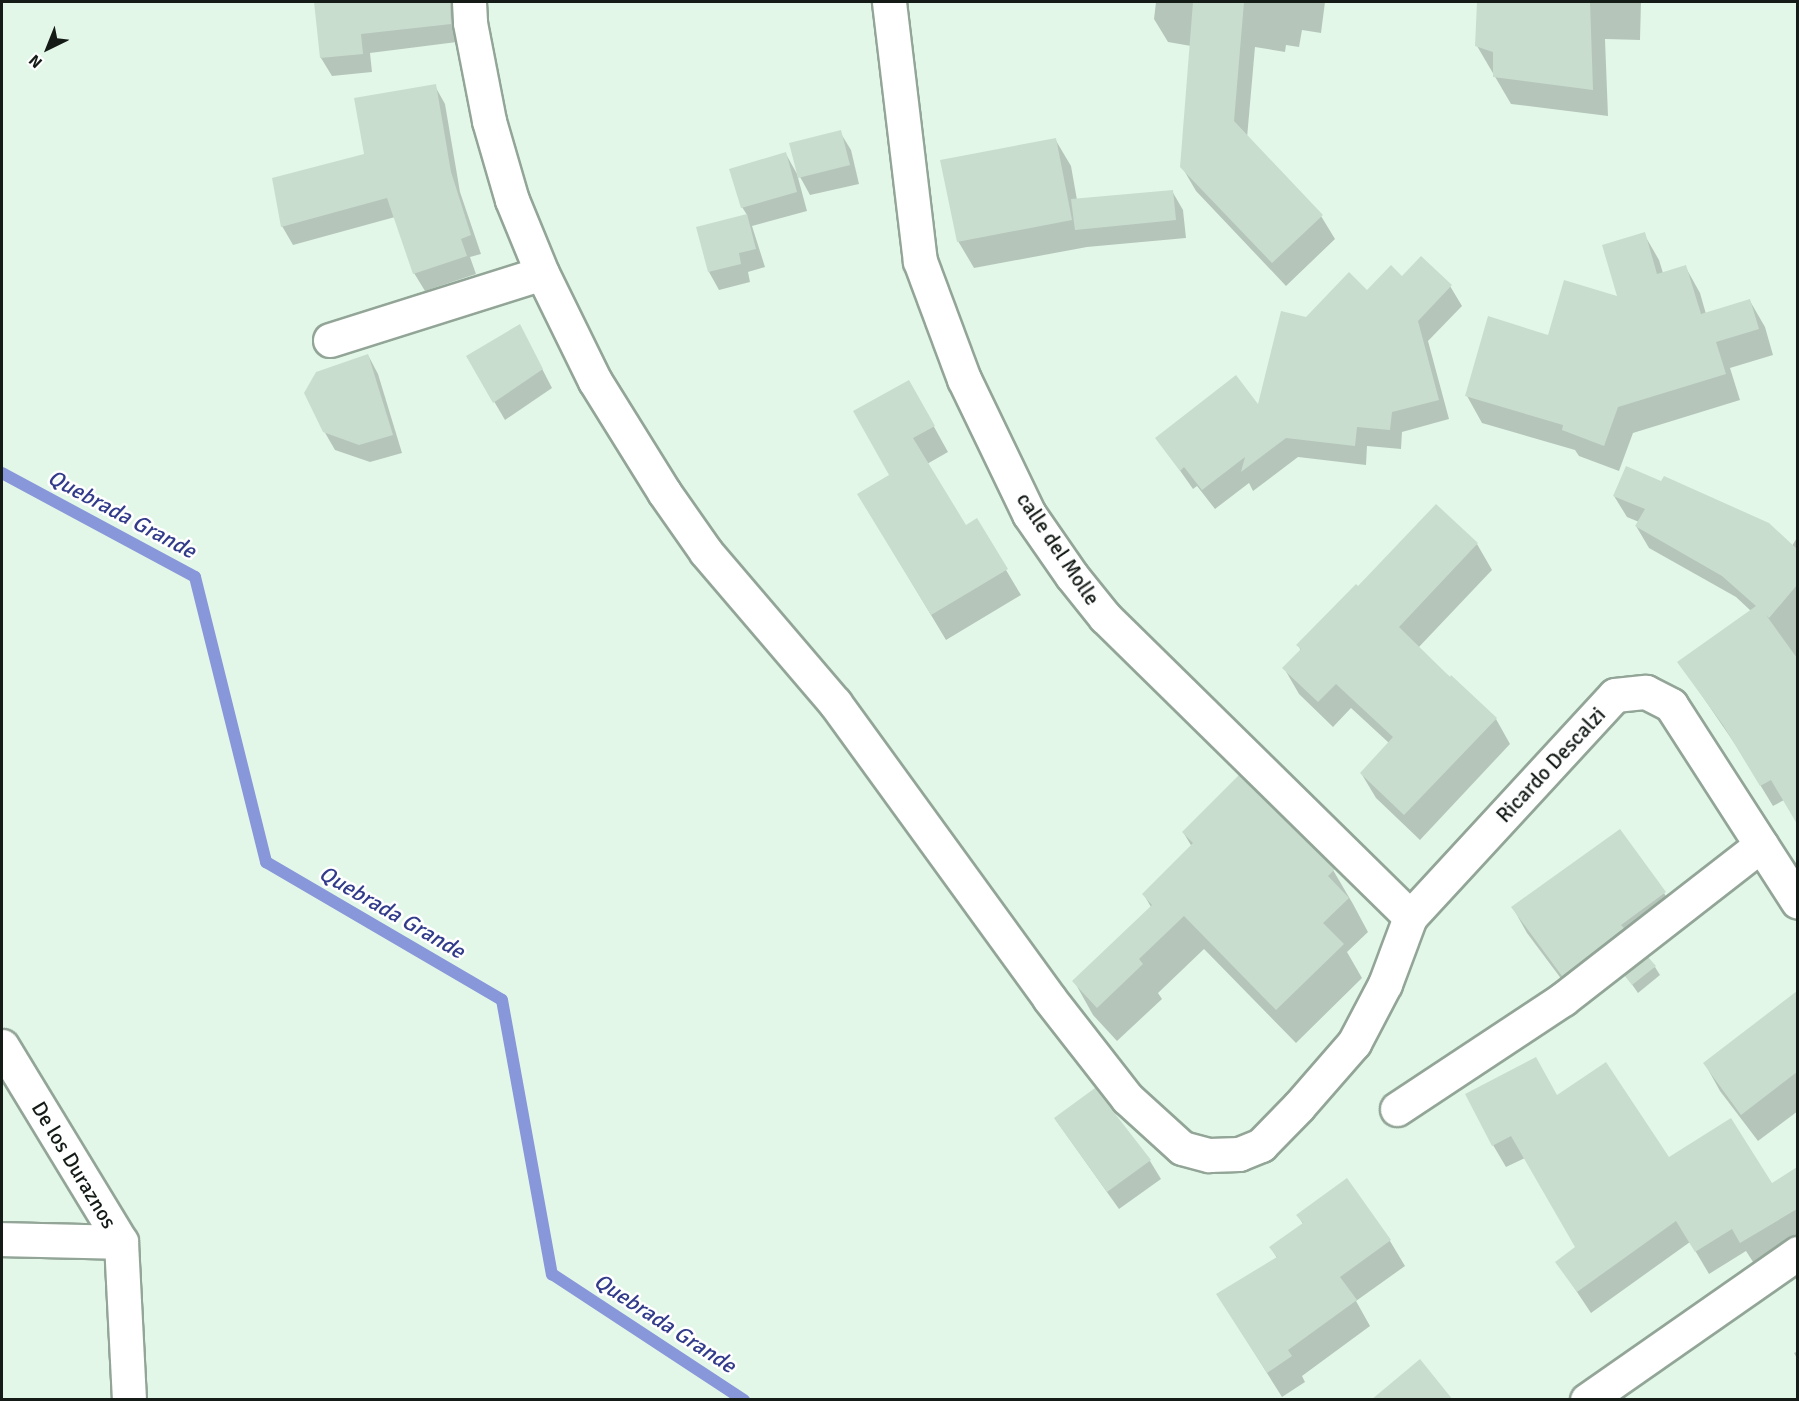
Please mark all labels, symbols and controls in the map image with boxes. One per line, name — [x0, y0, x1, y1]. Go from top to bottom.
north arrow — [18, 18, 78, 78]
text: N — [25, 50, 47, 72]
water label: Quebrada Grande — [44, 464, 200, 564]
street label: calle del Molle — [1011, 488, 1105, 610]
street label: Ricardo Descalzi — [1491, 702, 1611, 828]
water label: Quebrada Grande — [315, 860, 469, 964]
street label: De los Duraznos — [26, 1097, 122, 1233]
water label: Quebrada Grande — [589, 1267, 741, 1379]

